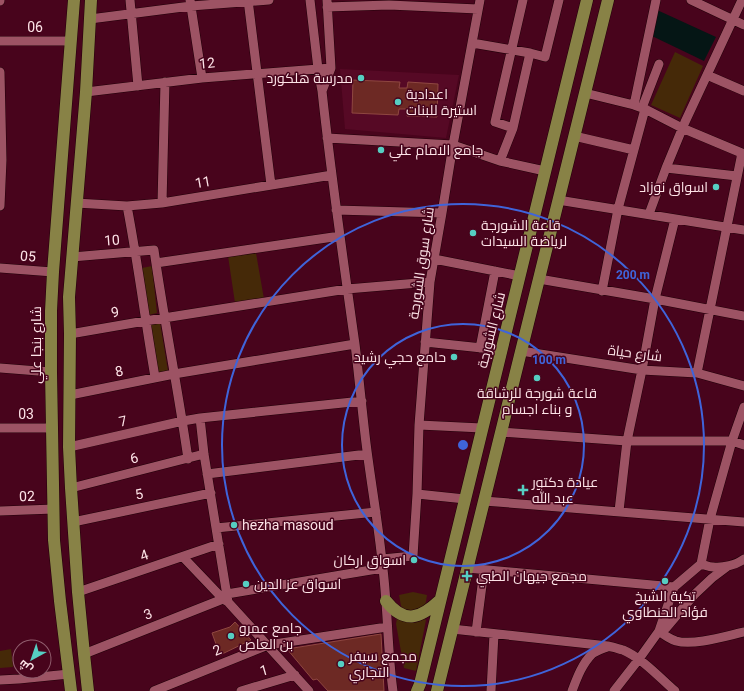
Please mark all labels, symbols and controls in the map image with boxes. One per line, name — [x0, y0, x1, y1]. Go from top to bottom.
street label: 06 — [27, 19, 43, 35]
street label: 12 — [198, 54, 216, 72]
place label: مدرسة هلكورد — [267, 70, 353, 86]
marker: مدرسة هلكورد — [356, 73, 366, 83]
place label: اعدادية استيرة للبنات — [406, 86, 477, 118]
marker: اعدادية استيرة للبنات — [393, 97, 403, 107]
place label: جامع الامام علي — [389, 142, 483, 162]
marker: جامع الامام علي — [376, 145, 386, 155]
street label: 11 — [194, 173, 212, 191]
place label: اسواق نوزاد — [639, 179, 708, 196]
marker: اسواق نوزاد — [711, 182, 721, 192]
street label: شارع سوق الشورجة — [405, 206, 438, 320]
place label: قاعة الشورجة لرياضة السيدات — [481, 217, 567, 249]
marker: قاعة الشورجة لرياضة السيدات — [468, 228, 478, 238]
street label: 10 — [104, 231, 121, 249]
street label: 05 — [20, 247, 37, 265]
text: 200 m — [616, 268, 650, 282]
street label: شارع الشورجة — [474, 290, 509, 370]
street label: 9 — [110, 303, 120, 321]
street label: شارع بنجا علي — [28, 306, 48, 384]
street label: شارع حياة — [607, 342, 663, 365]
place label: حامع حجي رشيد — [354, 349, 446, 369]
marker: حامع حجي رشيد — [449, 352, 459, 362]
text: 100 m — [532, 353, 566, 367]
street label: 8 — [113, 362, 125, 380]
marker: قاعة شورجة للرشاقة و بناء اجسام — [532, 373, 542, 383]
place label: قاعة شورجة للرشاقة و بناء اجسام — [477, 385, 597, 419]
street label: 03 — [18, 406, 34, 422]
street label: 7 — [117, 412, 129, 430]
centre of rings — [456, 438, 470, 452]
street label: 6 — [128, 449, 140, 467]
place label: عيادة دكتور عبد الله — [531, 474, 598, 506]
marker: عيادة دكتور عبد الله — [517, 484, 529, 496]
street label: 5 — [133, 485, 145, 503]
street label: 02 — [19, 488, 35, 504]
place label: hezha masoud — [242, 517, 334, 533]
marker: hezha masoud — [229, 520, 239, 530]
street label: 4 — [138, 546, 150, 564]
place label: اسواق اركان — [334, 552, 406, 569]
marker: اسواق اركان — [409, 555, 419, 565]
place label: مجمع جيهان الطبي — [476, 568, 587, 588]
marker: مجمع جيهان الطبي — [461, 570, 473, 582]
place label: اسواق عز الدين — [254, 576, 341, 593]
marker: تكية الشيخ فؤاد الحنطاوي — [660, 576, 670, 586]
marker: اسواق عز الدين — [241, 579, 251, 589]
place label: تكية الشيخ فؤاد الحنطاوي — [622, 588, 708, 624]
street label: 3 — [141, 605, 155, 623]
place label: جامع عمرو بن العاص — [239, 620, 302, 652]
marker: جامع عمرو بن العاص — [226, 631, 236, 641]
north arrow — [12, 639, 52, 679]
street label: 2 — [210, 641, 224, 659]
place label: مجمع سيفر التجاري — [348, 648, 417, 684]
text: ش — [16, 657, 35, 676]
marker: مجمع سيفر التجاري — [336, 659, 346, 669]
street label: 1 — [258, 661, 270, 679]

